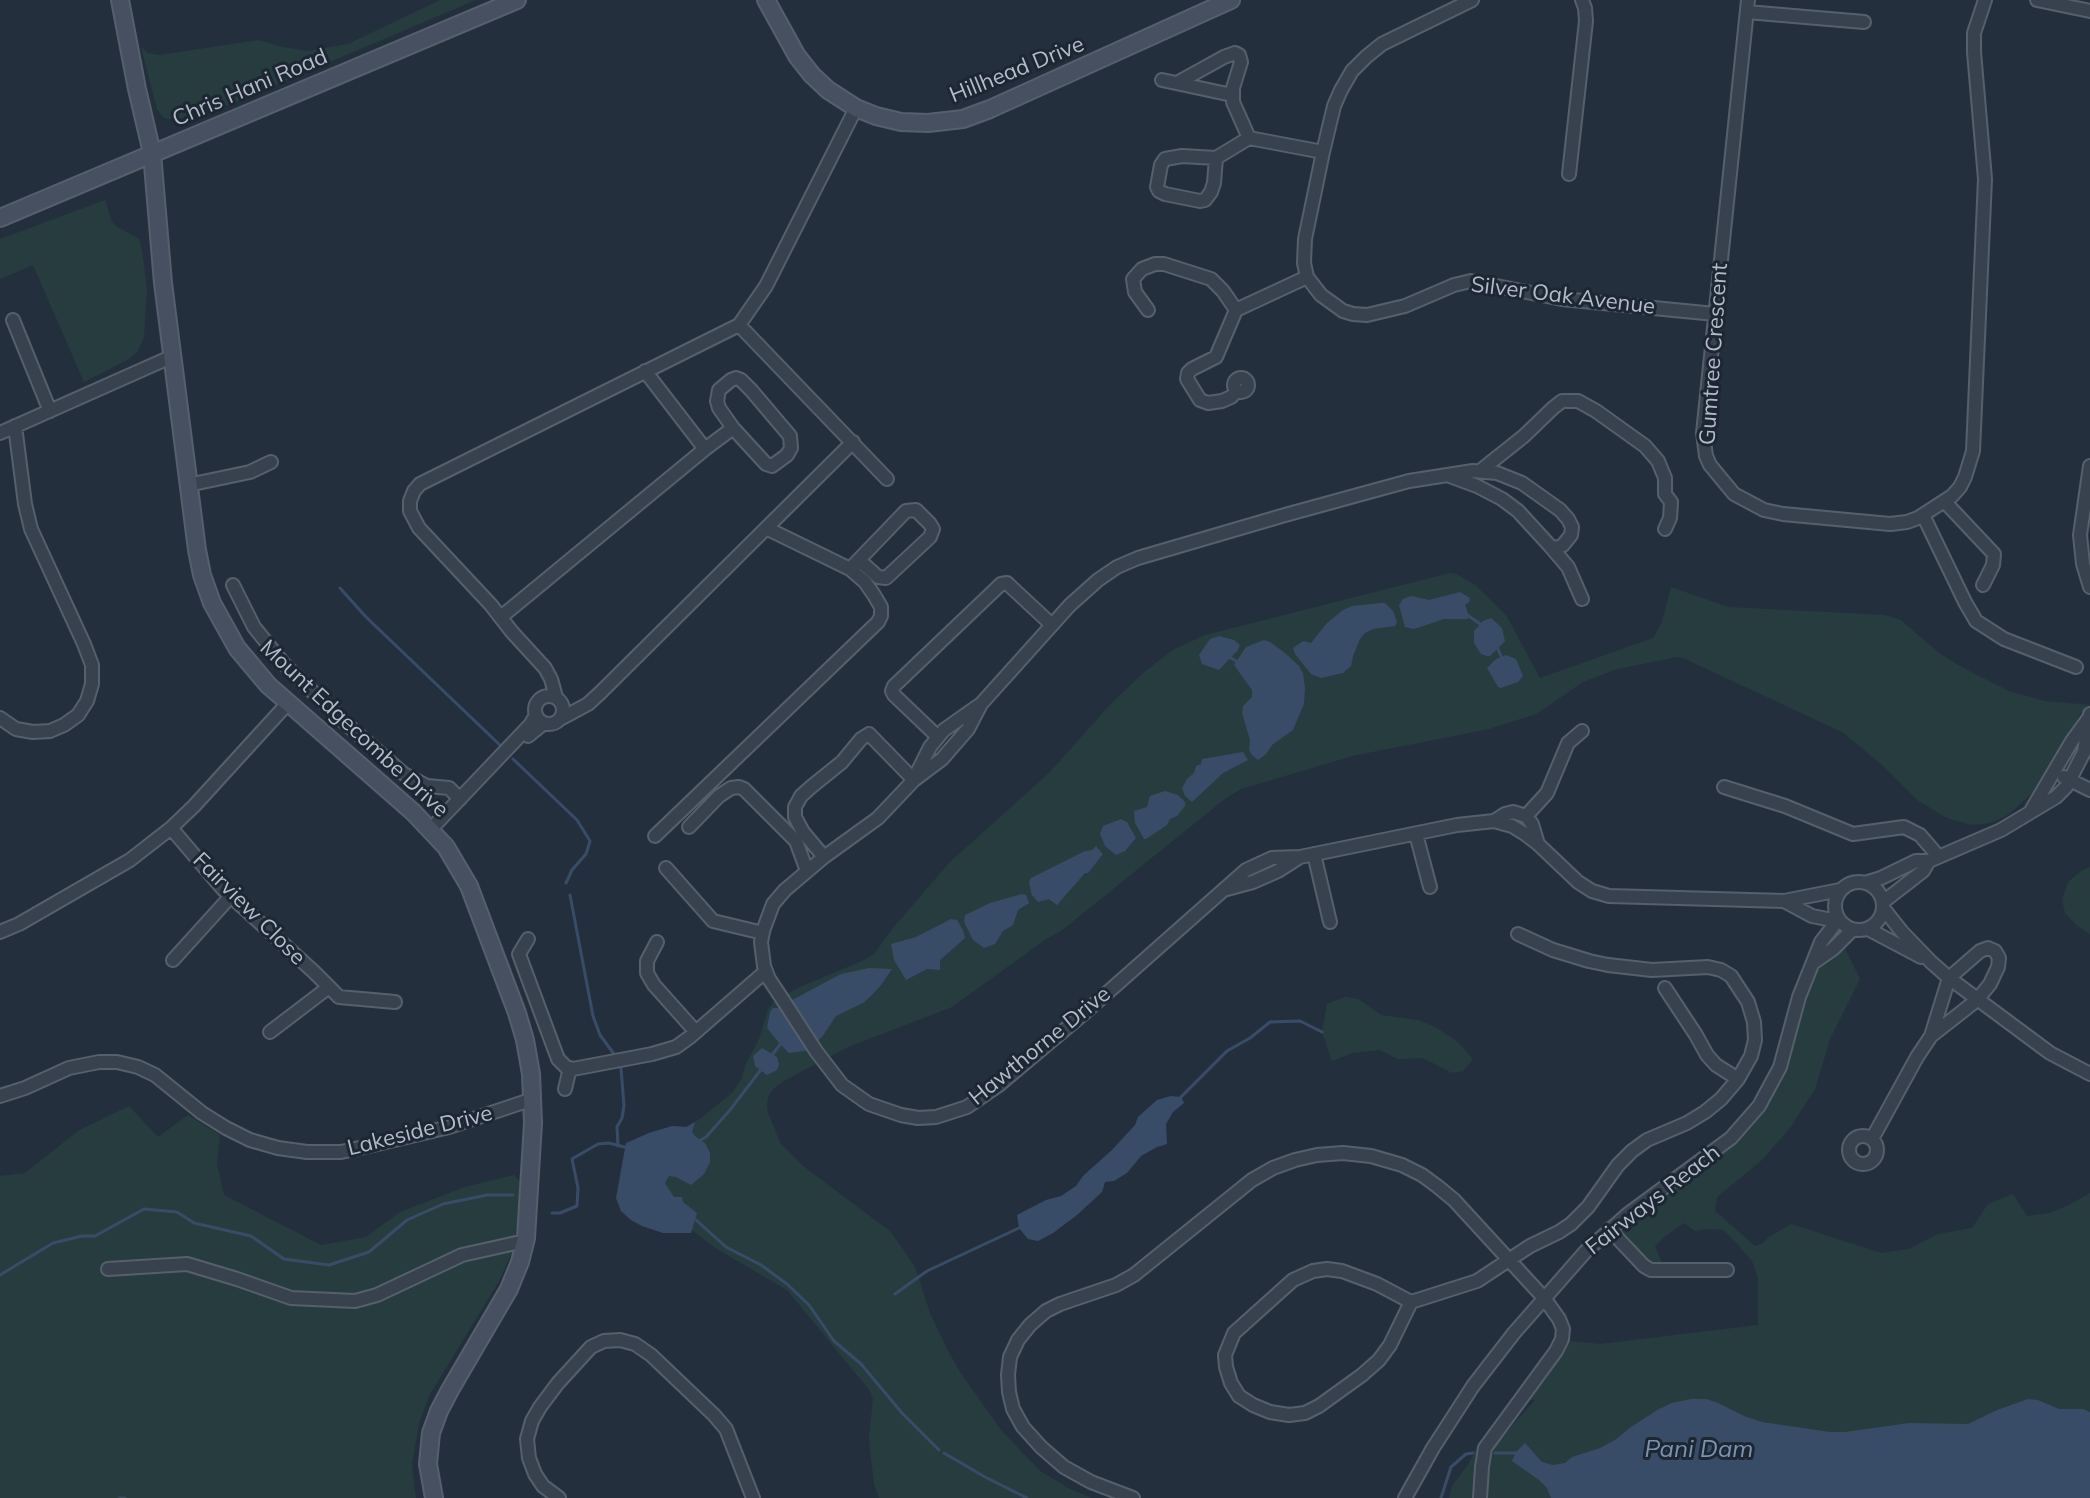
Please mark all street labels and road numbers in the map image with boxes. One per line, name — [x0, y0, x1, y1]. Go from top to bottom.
street label: Hillhead Drive — [946, 31, 1088, 109]
street label: Chris Hani Road — [169, 43, 331, 133]
street label: Gumtree Crescent — [1694, 262, 1734, 446]
street label: Silver Oak Avenue — [1469, 272, 1657, 320]
street label: Mount Edgecombe Drive — [254, 635, 454, 823]
street label: Fairview Close — [187, 847, 311, 971]
street label: Hawthorne Drive — [964, 981, 1116, 1111]
street label: Lakeside Drive — [345, 1100, 495, 1162]
street label: Fairways Reach — [1581, 1139, 1725, 1261]

